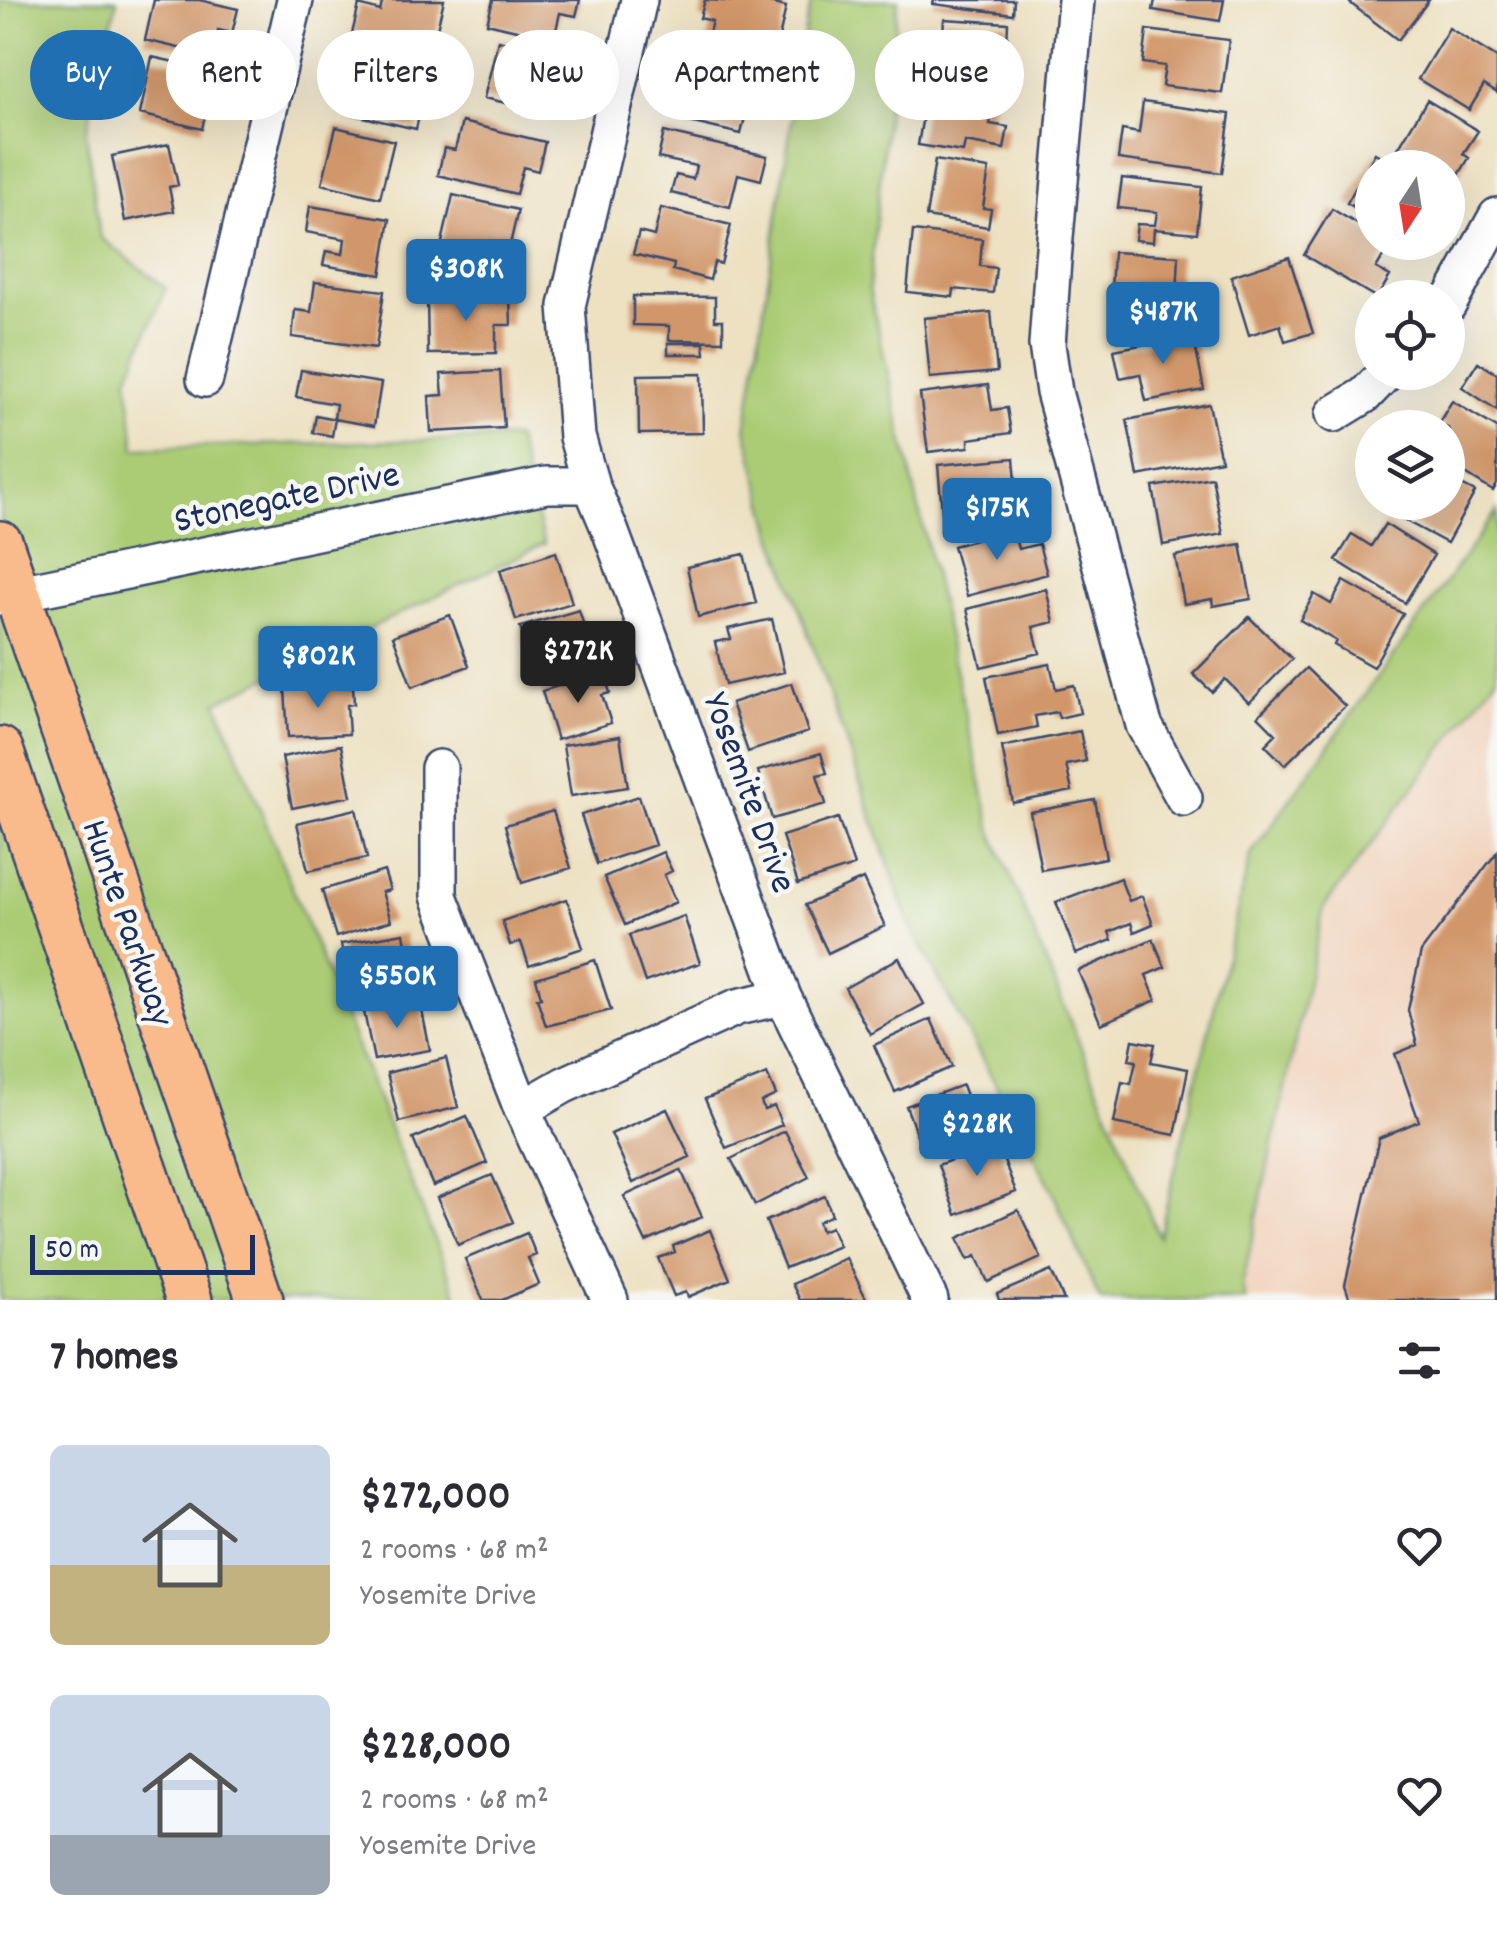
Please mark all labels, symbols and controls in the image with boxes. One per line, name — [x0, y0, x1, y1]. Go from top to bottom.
chip: Buy — [30, 30, 146, 120]
chip: Rent — [166, 30, 297, 120]
chip: Filters — [317, 30, 474, 120]
chip: New — [494, 30, 619, 120]
chip: Apartment — [639, 30, 855, 120]
chip: House — [875, 30, 1024, 120]
north arrow — [1355, 150, 1465, 260]
map controls — [1355, 150, 1465, 520]
pin: $308K — [396, 239, 536, 324]
text: $308K — [428, 248, 504, 294]
button: locate — [1355, 280, 1465, 390]
pin: $487K — [1093, 282, 1233, 367]
text: $487K — [1128, 291, 1198, 337]
button: layers — [1355, 410, 1465, 520]
street label: Stonegate Drive — [169, 450, 405, 551]
pin: $175K — [927, 478, 1067, 563]
text: $175K — [964, 487, 1030, 533]
pin: $272K — [508, 621, 648, 706]
pin: $802K — [248, 626, 388, 711]
text: $272K — [542, 630, 614, 676]
text: $802K — [280, 635, 356, 681]
street label: Yosemite Drive — [685, 686, 808, 902]
street label: Hunte Parkway — [64, 813, 186, 1035]
pin: $550K — [327, 946, 467, 1031]
text: $550K — [358, 955, 436, 1001]
pin: $228K — [907, 1094, 1047, 1179]
text: $228K — [941, 1103, 1013, 1149]
scale bar — [30, 1230, 255, 1274]
text: 50 m — [45, 1232, 99, 1272]
text: 7 homes — [50, 1330, 179, 1390]
icon: filters — [1392, 1333, 1447, 1388]
text: $272,000 — [360, 1469, 511, 1529]
icon: home — [130, 1485, 250, 1605]
icon: heart — [1392, 1518, 1447, 1573]
text: 2 rooms · 68 m² — [360, 1529, 549, 1575]
text: Yosemite Drive — [360, 1575, 536, 1621]
text: $228,000 — [360, 1719, 512, 1779]
icon: home — [130, 1735, 250, 1855]
icon: heart — [1392, 1768, 1447, 1823]
text: 2 rooms · 68 m² — [360, 1779, 549, 1825]
text: Yosemite Drive — [360, 1825, 536, 1871]

